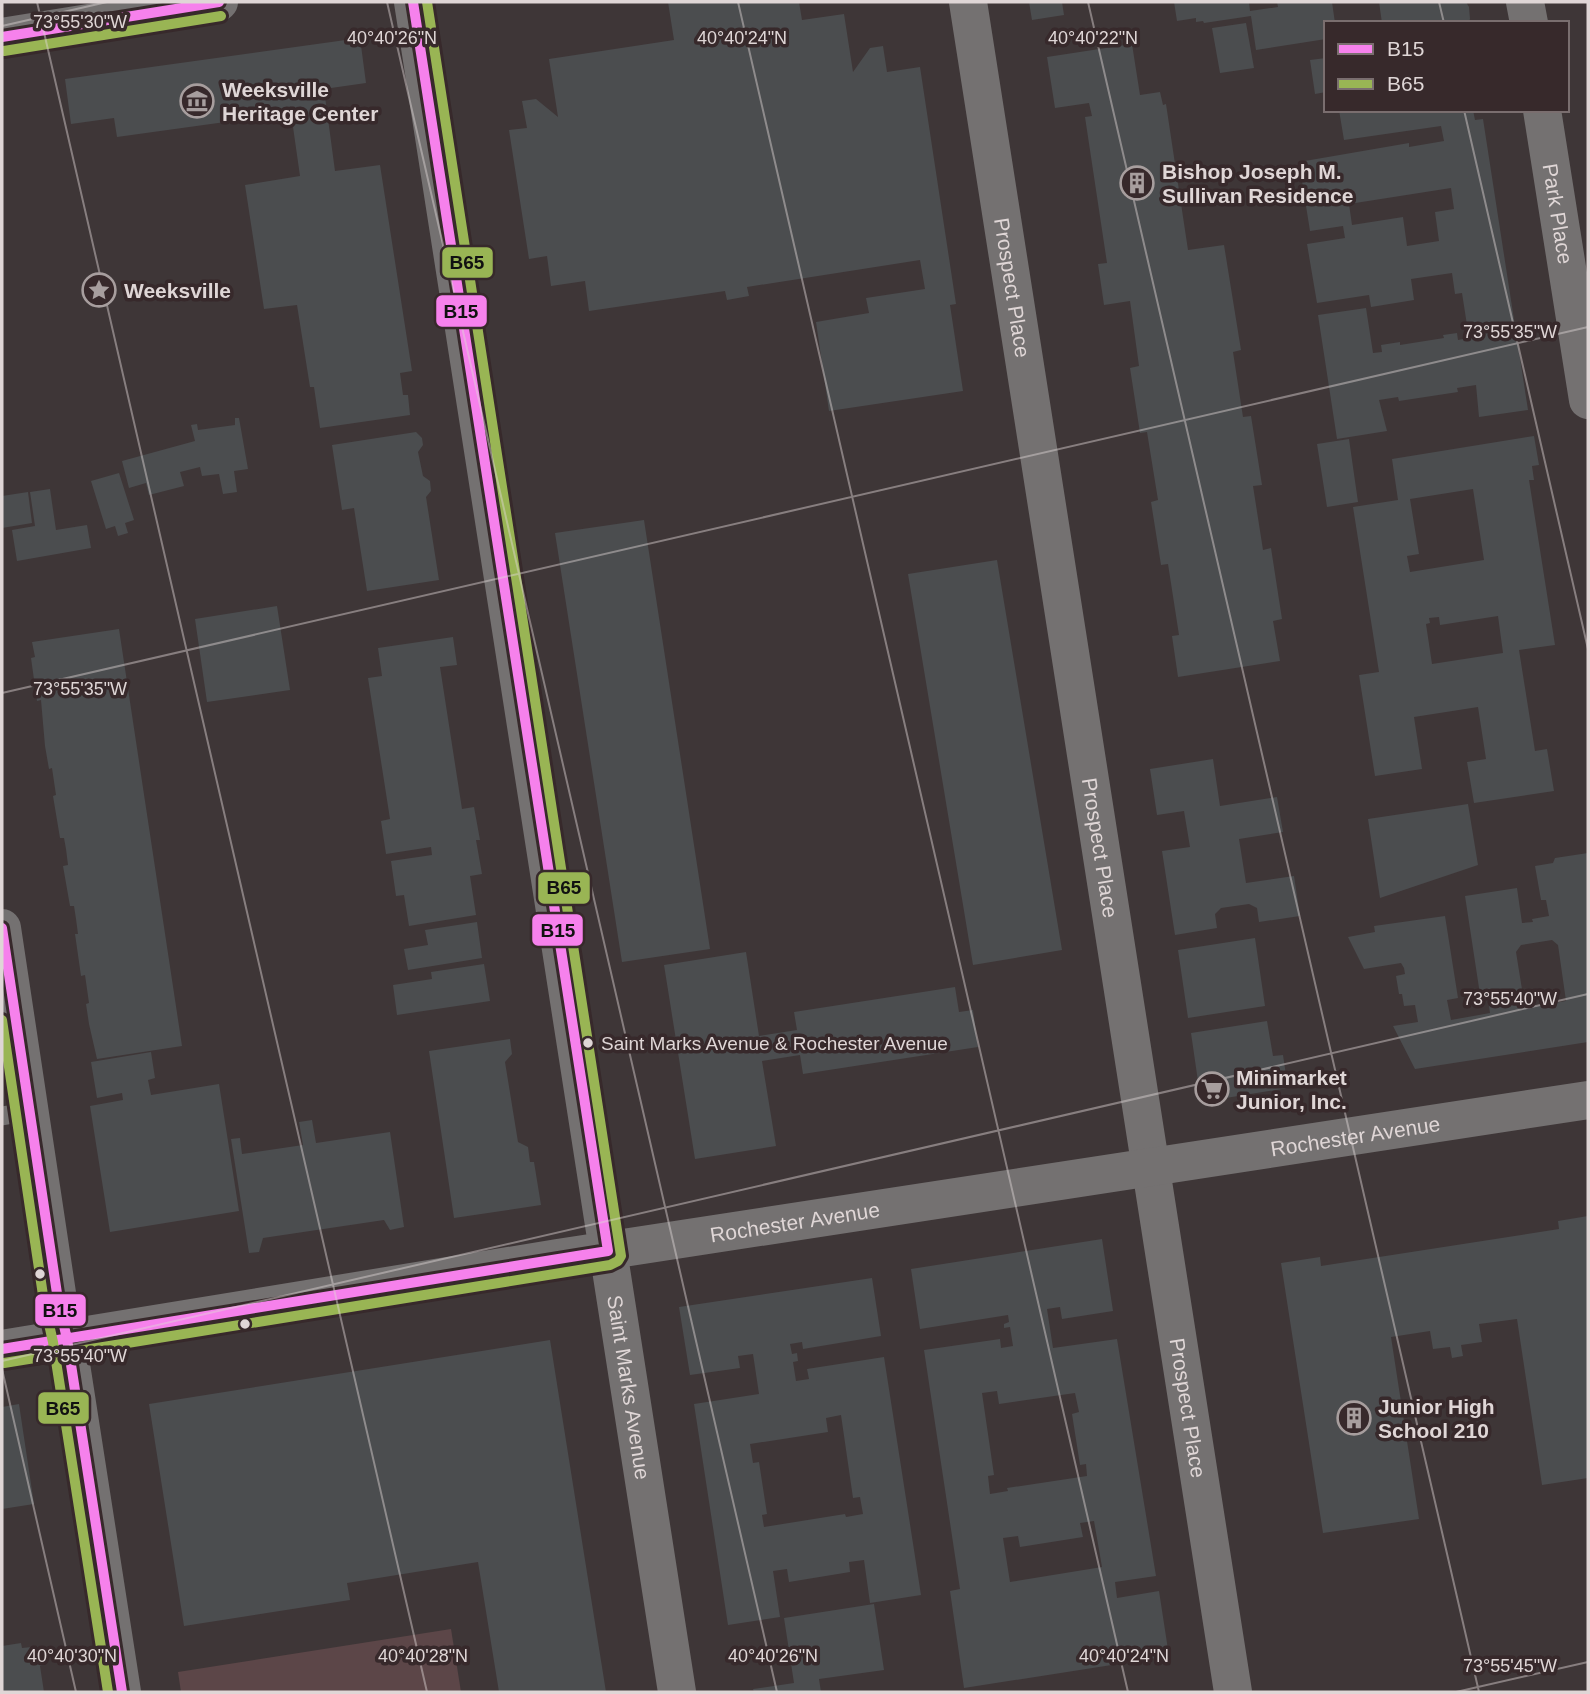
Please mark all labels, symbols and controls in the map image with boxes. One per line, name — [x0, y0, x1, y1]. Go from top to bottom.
text: 73°55'30"W — [33, 12, 127, 32]
legend — [1324, 21, 1569, 112]
text: 40°40'26"N — [347, 28, 437, 48]
text: 40°40'24"N — [697, 28, 787, 48]
text: 40°40'22"N — [1048, 28, 1138, 48]
text: B15 — [1387, 37, 1424, 60]
text: B65 — [1387, 72, 1424, 95]
place label: Weeksville Heritage Center — [222, 78, 378, 125]
museum icon: Weeksville Heritage Center — [178, 82, 216, 120]
place label: Bishop Joseph M. Sullivan Residence — [1162, 160, 1353, 207]
street label: Park Place — [1539, 162, 1578, 266]
building icon: Bishop Joseph M. Sullivan Residence — [1118, 164, 1156, 202]
street label: Prospect Place — [990, 216, 1035, 359]
line badge: B65 — [441, 246, 494, 279]
text: B65 — [450, 252, 485, 273]
place icon: Weeksville — [80, 271, 118, 309]
place label: Weeksville — [124, 279, 231, 302]
line badge: B15 — [435, 294, 488, 328]
text: B15 — [444, 301, 479, 322]
text: 73°55'35"W — [1463, 322, 1557, 342]
text: 73°55'35"W — [33, 679, 127, 699]
street label: Prospect Place — [1078, 776, 1123, 919]
line badge: B65 — [537, 871, 591, 905]
text: B65 — [547, 877, 582, 898]
line badge: B15 — [531, 913, 584, 947]
text: B15 — [541, 920, 576, 941]
text: 73°55'40"W — [1463, 989, 1557, 1009]
place label: Saint Marks Avenue & Rochester Avenue — [601, 1033, 948, 1054]
marker: Saint Marks Avenue & Rochester Avenue — [581, 1036, 595, 1050]
place label: Minimarket Junior, Inc. — [1236, 1066, 1347, 1113]
supermarket icon: Minimarket Junior, Inc. — [1193, 1070, 1231, 1108]
street label: Rochester Avenue — [1269, 1111, 1442, 1160]
street label: Rochester Avenue — [708, 1197, 881, 1246]
unlabelled marker — [33, 1267, 47, 1281]
line badge: B15 — [34, 1293, 87, 1327]
street label: Saint Marks Avenue — [604, 1293, 655, 1481]
text: B15 — [43, 1300, 78, 1321]
unlabelled marker — [238, 1317, 252, 1331]
street label: Prospect Place — [1166, 1336, 1211, 1479]
text: 73°55'40"W — [33, 1346, 127, 1366]
line badge: B65 — [37, 1391, 90, 1425]
place label: Junior High School 210 — [1378, 1395, 1495, 1442]
text: B65 — [46, 1398, 81, 1419]
building icon: Junior High School 210 — [1335, 1399, 1373, 1437]
text: 40°40'30"N — [27, 1646, 117, 1666]
text: 40°40'28"N — [378, 1646, 468, 1666]
text: 40°40'26"N — [728, 1646, 818, 1666]
text: 40°40'24"N — [1079, 1646, 1169, 1666]
text: 73°55'45"W — [1463, 1656, 1557, 1676]

